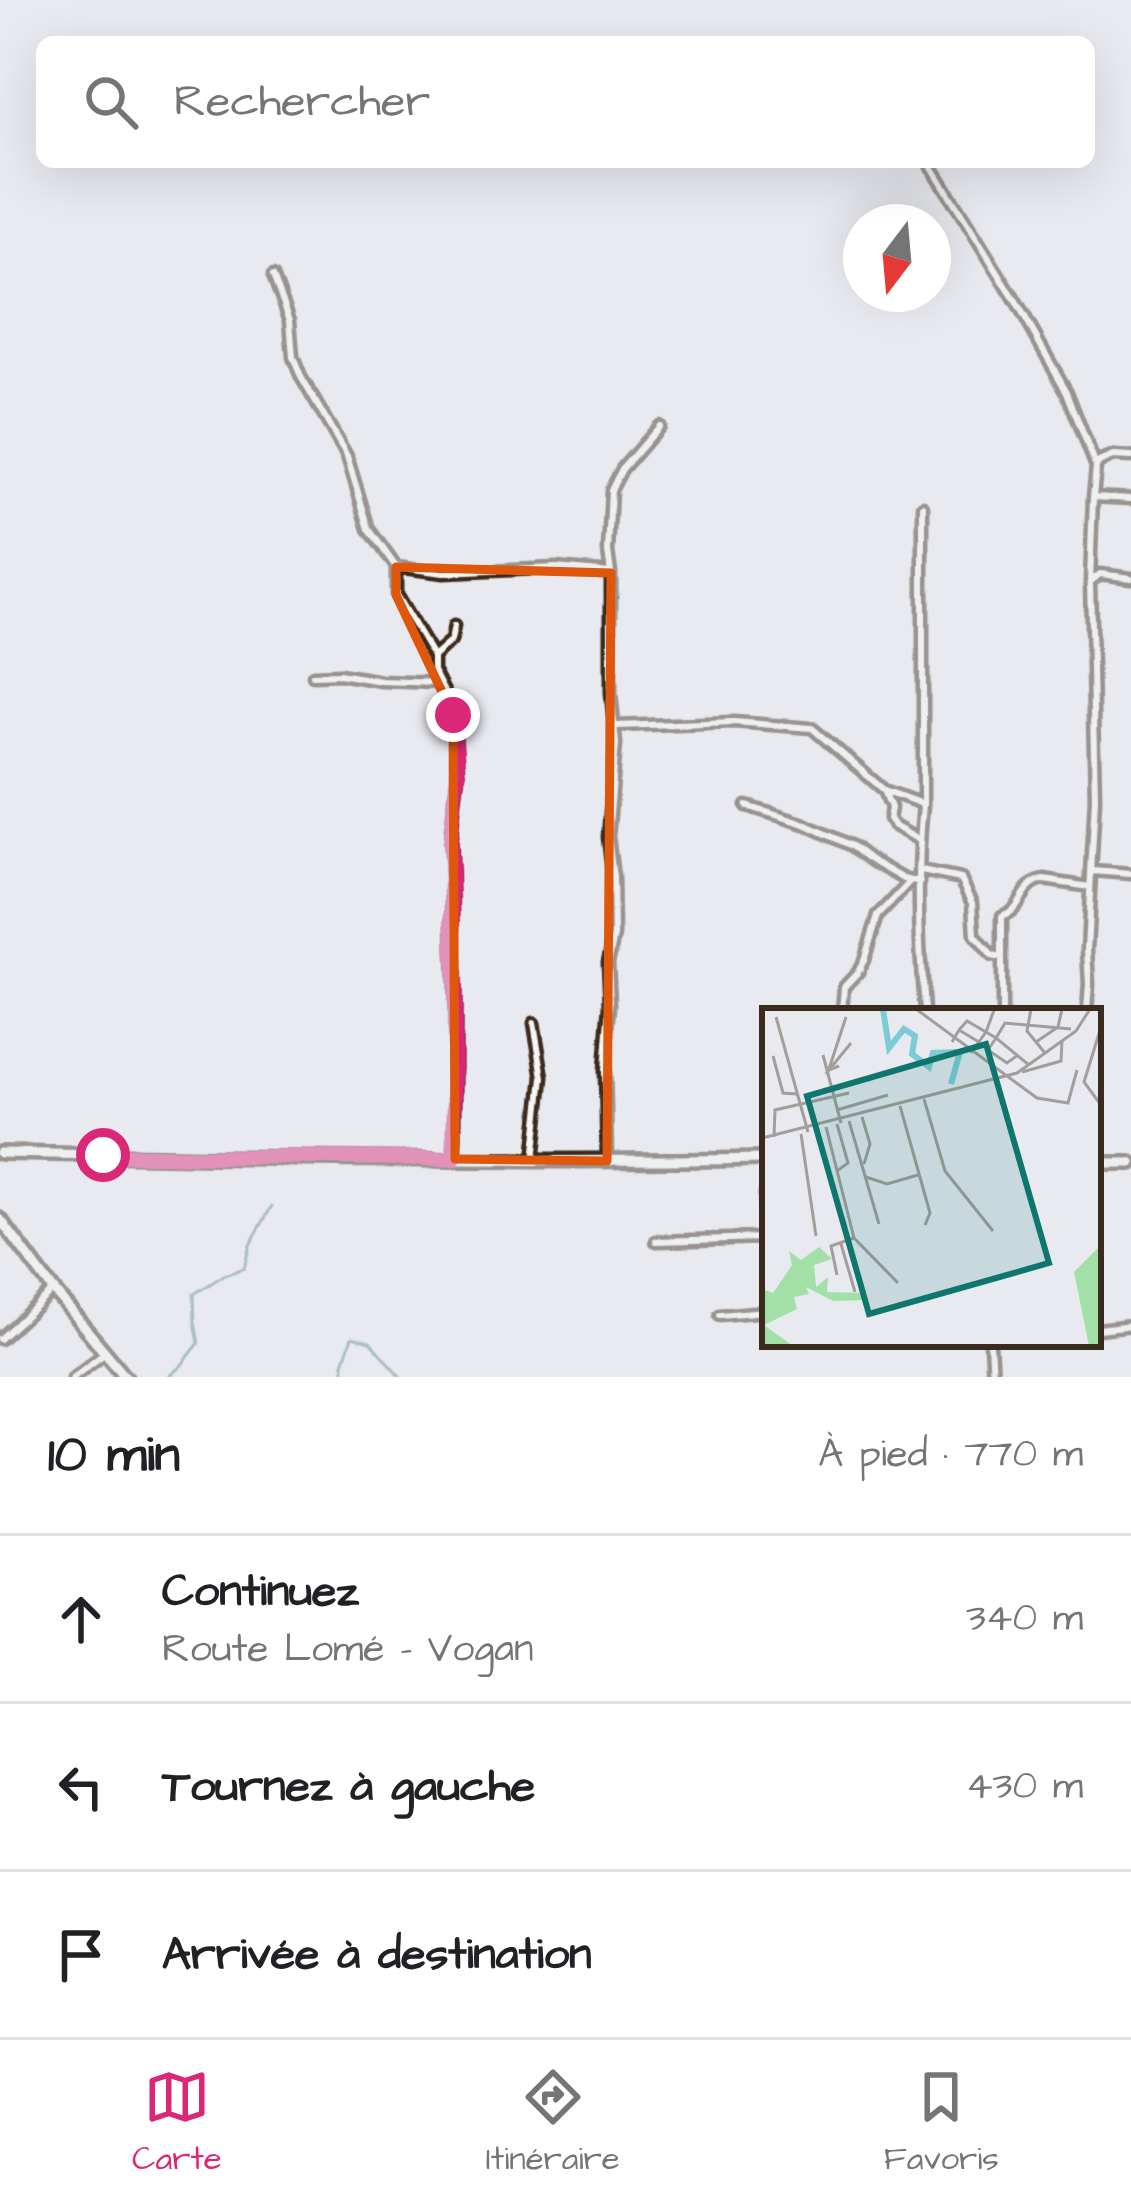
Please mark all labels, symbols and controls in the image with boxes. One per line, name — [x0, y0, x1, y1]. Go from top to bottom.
search box — [36, 36, 1095, 168]
icon: search — [78, 69, 144, 135]
text: Rechercher — [174, 71, 430, 133]
north arrow — [843, 204, 951, 312]
route end — [426, 688, 480, 742]
inset map — [762, 1008, 1101, 1347]
route start — [76, 1128, 130, 1182]
text: 10 min — [48, 1420, 180, 1491]
text: À pied · 770 m — [818, 1428, 1083, 1482]
text: Continuez — [162, 1561, 359, 1623]
icon: ahead — [48, 1586, 114, 1652]
text: 340 m — [966, 1592, 1083, 1646]
text: Route Lomé - Vogan — [162, 1623, 534, 1677]
icon: left — [48, 1754, 114, 1820]
text: Tournez à gauche — [162, 1756, 535, 1818]
text: 430 m — [966, 1760, 1083, 1814]
icon: arrive — [48, 1922, 114, 1988]
text: Arrivée à destination — [162, 1924, 591, 1986]
tab: Carte — [132, 2064, 222, 2182]
tab: Itinéraire — [486, 2064, 620, 2182]
tab: Favoris — [884, 2064, 999, 2182]

